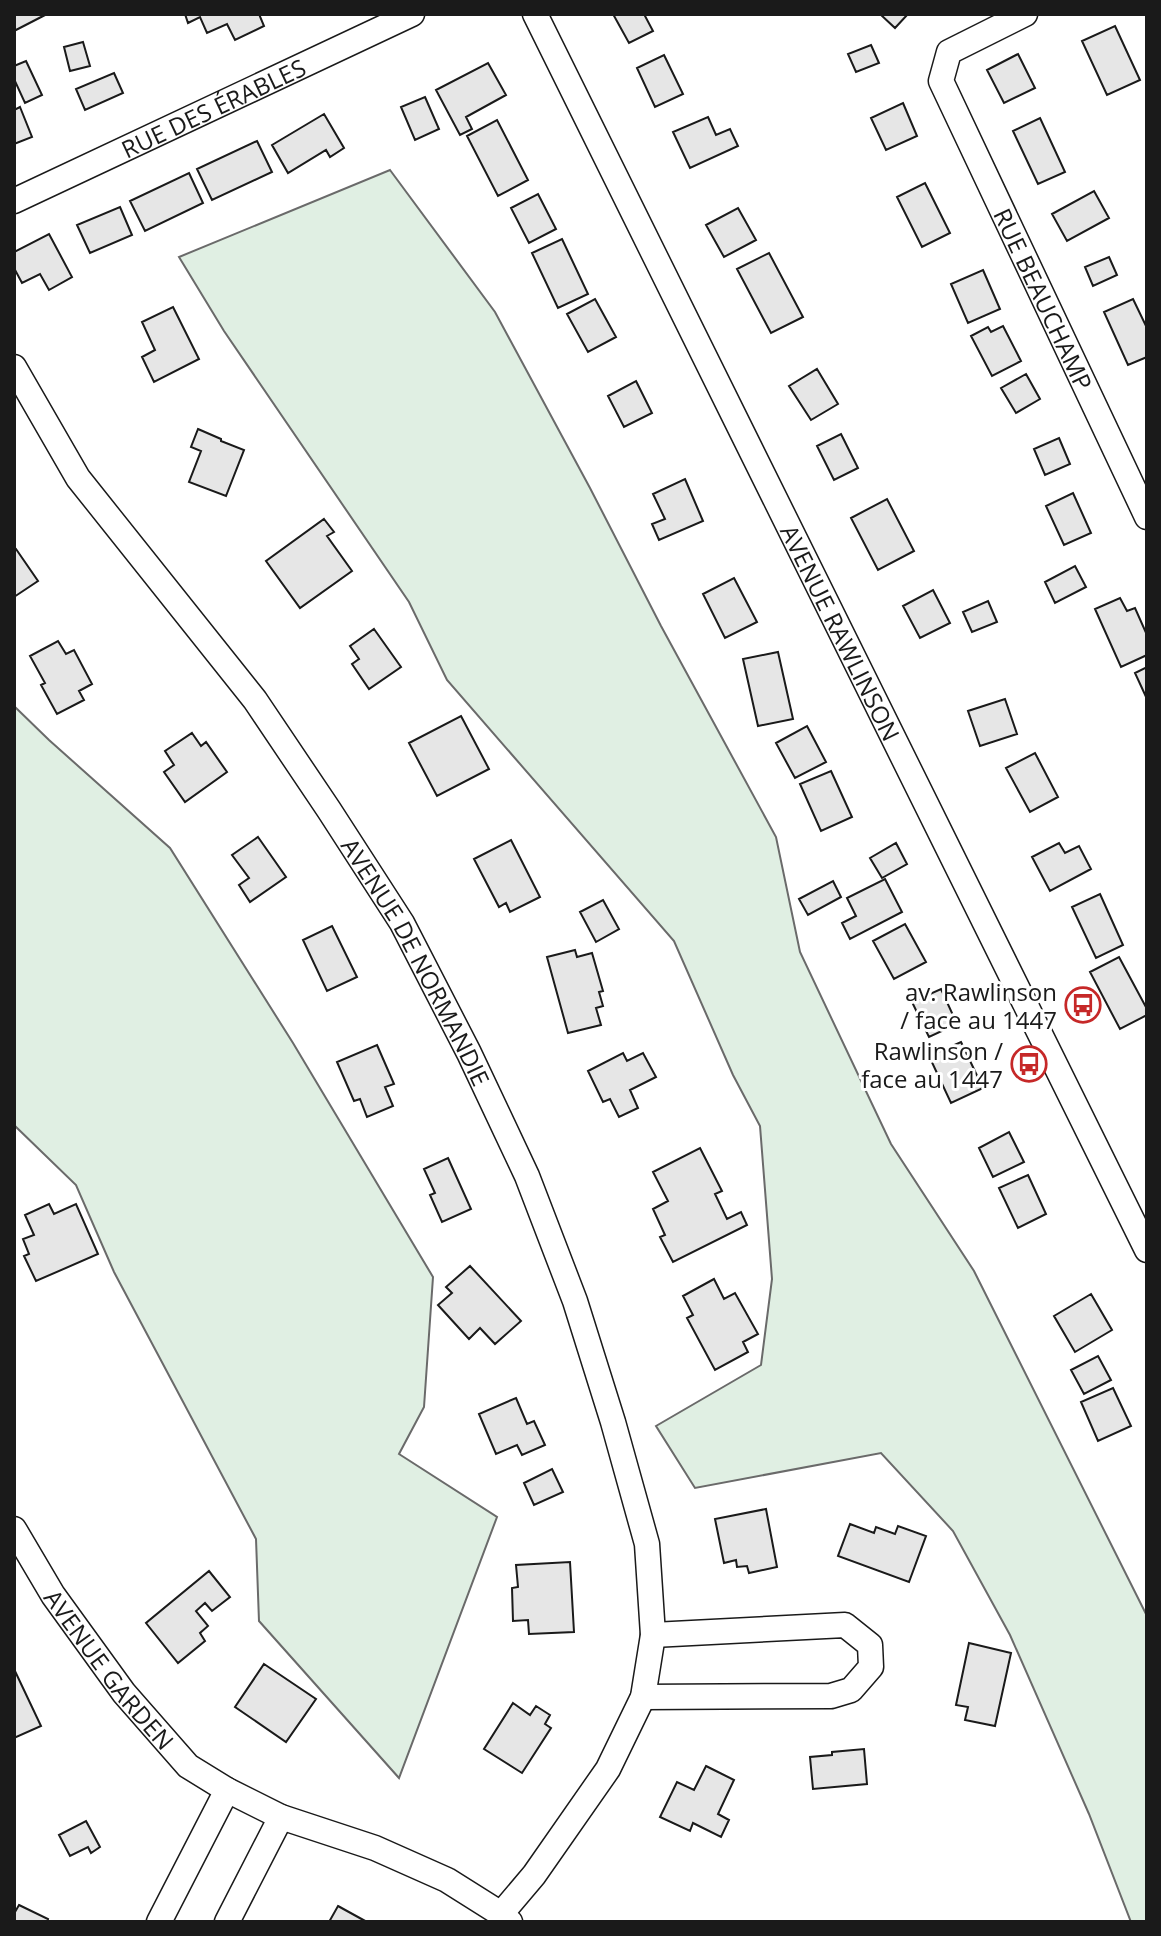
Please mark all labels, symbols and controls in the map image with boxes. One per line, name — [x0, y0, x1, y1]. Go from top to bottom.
street label: RUE DES ÉRABLES — [116, 50, 311, 165]
street label: RUE BEAUCHAMP — [987, 203, 1101, 395]
street label: AVENUE RAWLINSON — [774, 519, 909, 746]
street label: AVENUE DE NORMANDIE — [335, 831, 498, 1091]
place label: av. Rawlinson / face au 1447 — [900, 975, 1057, 1036]
bus stop icon: av. Rawlinson / face au 1447 — [1064, 986, 1102, 1024]
place label: Rawlinson / face au 1447 — [861, 1034, 1003, 1095]
bus stop icon: Rawlinson / face au 1447 — [1010, 1045, 1048, 1083]
street label: AVENUE GARDEN — [37, 1582, 182, 1756]

